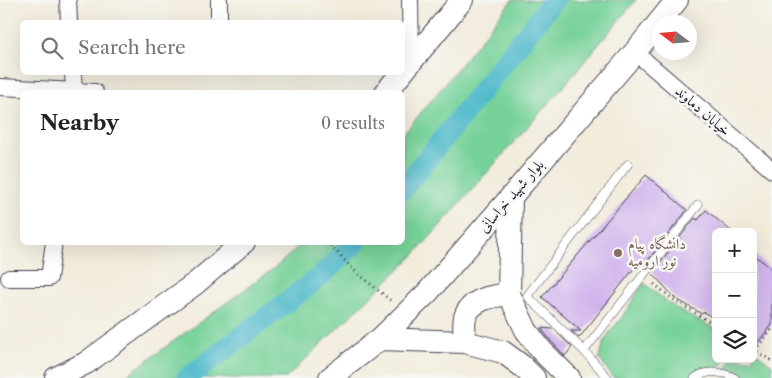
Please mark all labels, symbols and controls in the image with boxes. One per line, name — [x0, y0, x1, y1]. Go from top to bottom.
north arrow — [652, 15, 697, 60]
search box — [20, 20, 405, 75]
icon: search — [38, 34, 66, 62]
text: Search here — [78, 36, 186, 59]
street label: خیابان دماوند — [672, 81, 735, 140]
text: Nearby — [40, 110, 119, 135]
text: 0 results — [321, 113, 385, 133]
street label: بلوار شهید خراسانی — [474, 155, 548, 237]
map controls — [712, 228, 757, 363]
button: + — [712, 228, 757, 273]
place label: دانشگاه پیام نور ارومیه — [628, 234, 686, 270]
marker: دانشگاه پیام نور ارومیه — [612, 247, 624, 259]
button: − — [712, 273, 757, 318]
button: layers — [712, 318, 757, 363]

